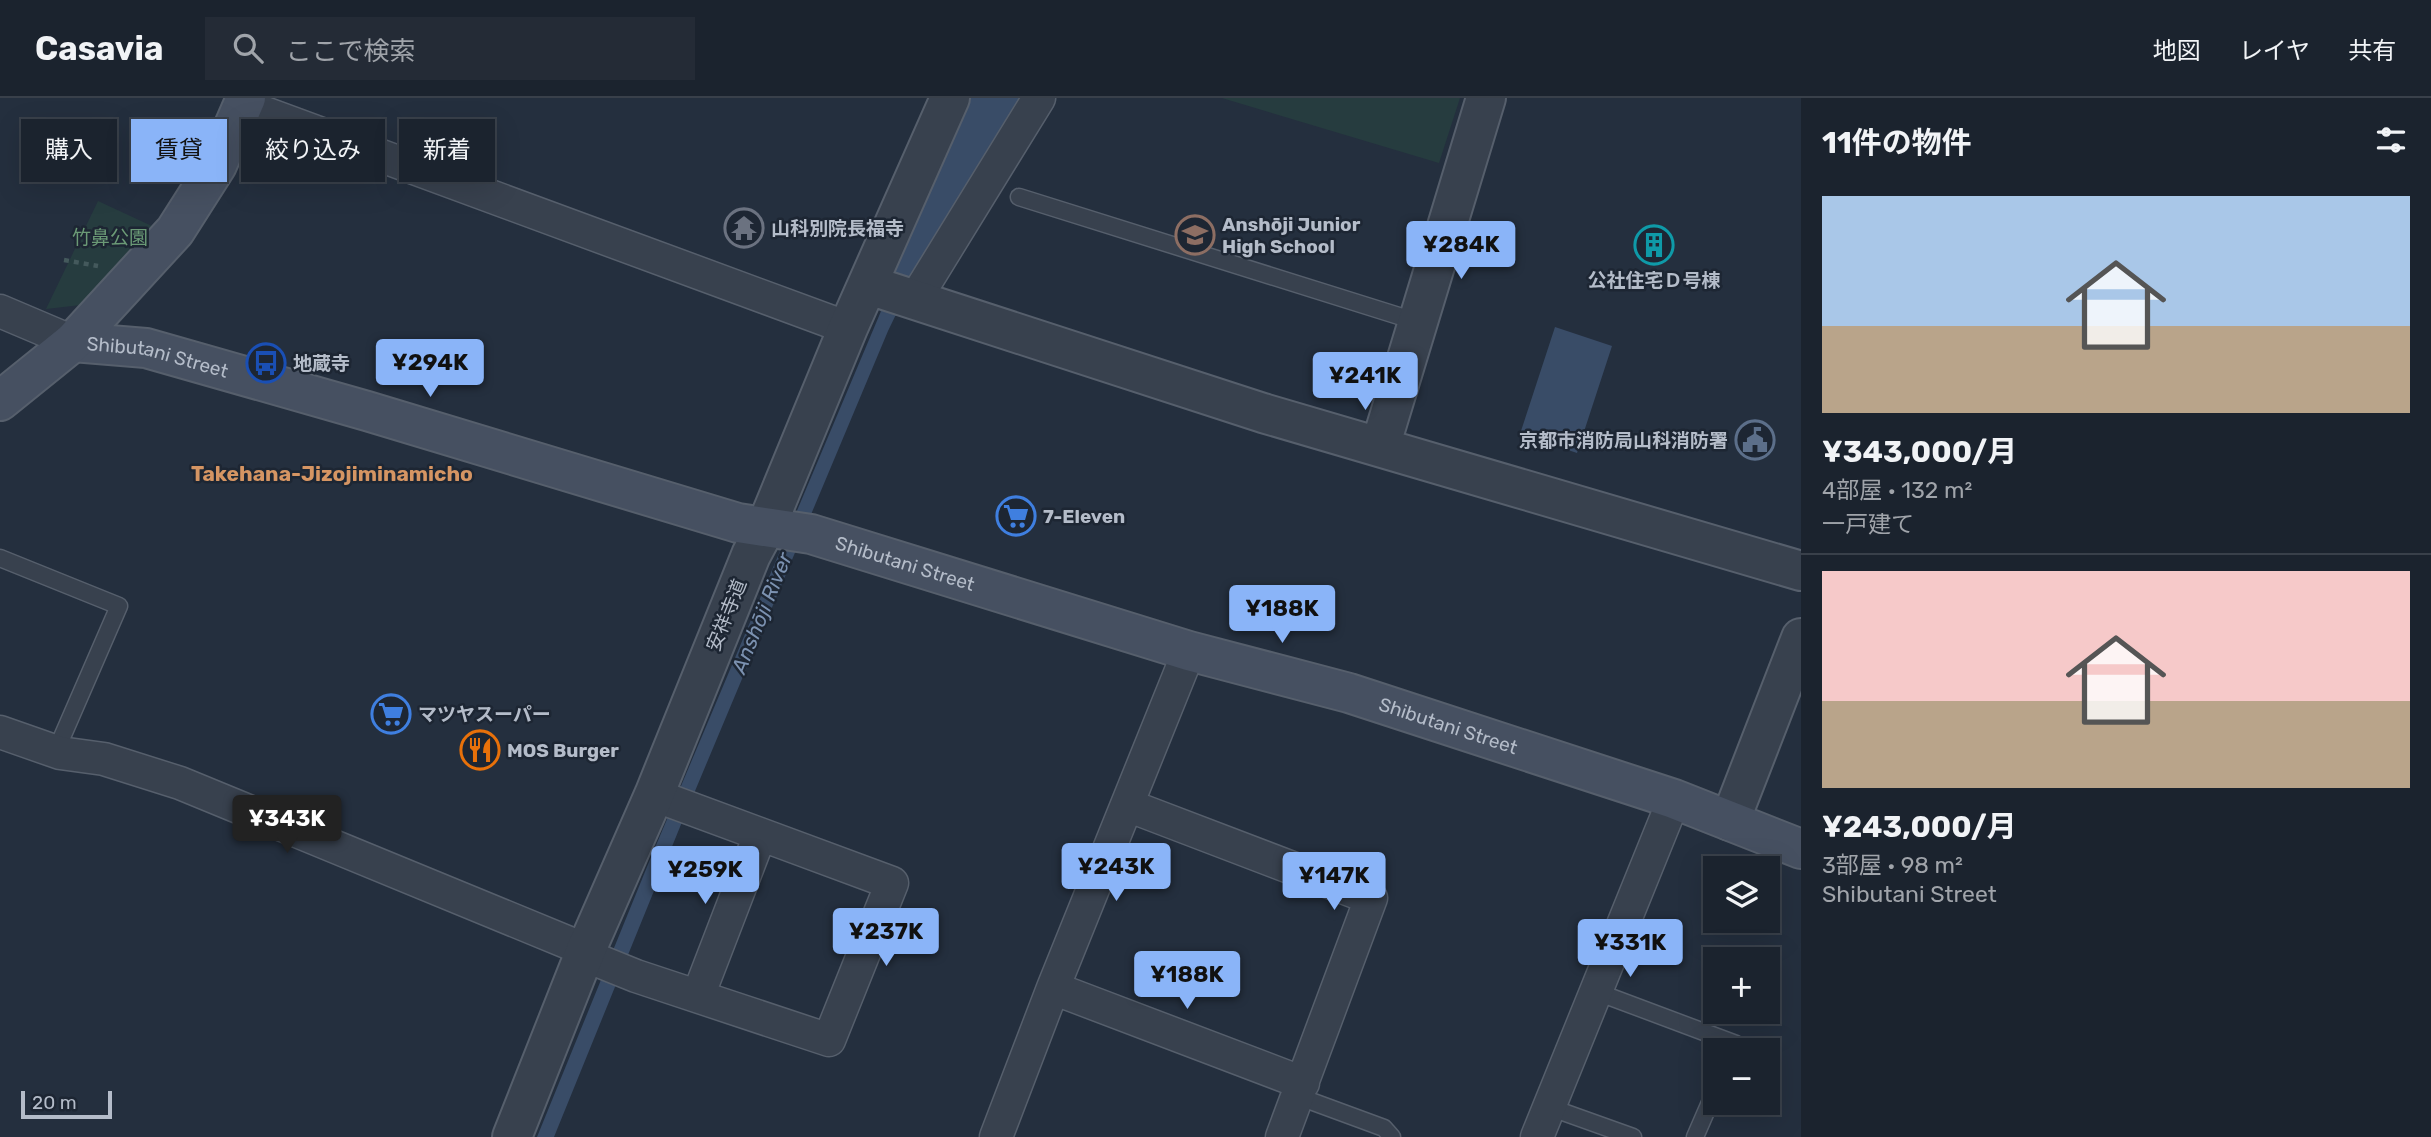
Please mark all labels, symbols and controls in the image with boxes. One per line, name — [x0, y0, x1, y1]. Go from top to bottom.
search box — [205, 17, 695, 80]
text: Casavia — [35, 29, 163, 68]
icon: search — [229, 29, 267, 67]
text: ここで検索 — [285, 36, 415, 67]
text: 地図 — [2153, 37, 2201, 65]
text: レイヤ — [2239, 37, 2310, 65]
text: 共有 — [2348, 37, 2396, 65]
chip: 購入 — [21, 119, 117, 182]
chip: 賃貸 — [131, 119, 227, 182]
chip: 絞り込み — [241, 119, 385, 182]
chip: 新着 — [399, 119, 495, 182]
icon: filters — [2372, 121, 2410, 159]
text: 11件の物件 — [1822, 125, 1972, 161]
temple icon: 山科別院長福寺 — [723, 207, 765, 249]
place label: Anshōji Junior High School — [1222, 213, 1361, 258]
school or university icon: Anshōji Junior High School — [1174, 214, 1216, 256]
place label: 山科別院長福寺 — [771, 217, 904, 240]
pin: ¥284K — [1412, 222, 1510, 281]
building icon: 公社住宅Ｄ号棟 — [1633, 224, 1675, 266]
park label: 竹鼻公園 — [72, 226, 148, 249]
text: ¥284K — [1422, 230, 1500, 258]
icon: home — [2053, 242, 2179, 368]
place label: 公社住宅Ｄ号棟 — [1587, 269, 1721, 292]
street label: Shibutani Street — [86, 332, 231, 383]
pin: ¥294K — [381, 340, 479, 399]
bus stop icon: 地蔵寺 — [245, 342, 287, 384]
text: ¥294K — [392, 348, 468, 376]
place label: 地蔵寺 — [293, 352, 350, 375]
pin: ¥241K — [1316, 352, 1414, 412]
text: ¥241K — [1329, 361, 1401, 389]
public building icon: 京都市消防局山科消防署 — [1734, 419, 1776, 461]
place label: 京都市消防局山科消防署 — [1519, 429, 1728, 452]
text: ¥343,000/月 — [1822, 434, 2017, 470]
district label: Takehana-Jizojiminamicho — [191, 461, 473, 486]
text: 4部屋 · 132 m² — [1822, 476, 1972, 504]
supermarket icon: 7-Eleven — [995, 495, 1037, 537]
place label: 7-Eleven — [1043, 505, 1125, 528]
text: 一戸建て — [1822, 510, 1914, 538]
street label: Shibutani Street — [833, 531, 978, 596]
water label: Anshōji River — [726, 548, 797, 678]
street label: 安祥寺道 — [702, 576, 751, 655]
pin: ¥188K — [1233, 586, 1331, 645]
text: ¥188K — [1245, 594, 1319, 622]
icon: home — [2053, 617, 2179, 743]
supermarket icon: マツヤスーパー — [370, 693, 412, 735]
street label: Shibutani Street — [1376, 693, 1521, 759]
place label: マツヤスーパー — [418, 703, 551, 726]
restaurant icon: MOS Burger — [459, 729, 501, 771]
place label: MOS Burger — [507, 739, 619, 762]
pin: ¥343K — [238, 796, 336, 855]
text: ¥343K — [248, 804, 326, 832]
text: ¥243,000/月 — [1822, 809, 2017, 845]
pin: ¥243K — [1067, 844, 1165, 903]
pin: ¥259K — [656, 846, 754, 906]
text: 3部屋 · 98 m² — [1822, 851, 1963, 879]
text: ¥243K — [1078, 852, 1154, 880]
pin: ¥147K — [1285, 852, 1383, 912]
text: ¥259K — [667, 855, 743, 883]
map controls — [1703, 856, 1780, 1115]
button: layers — [1703, 856, 1780, 933]
text: ¥147K — [1299, 861, 1369, 889]
text: Shibutani Street — [1822, 880, 1997, 908]
pin: ¥237K — [837, 908, 935, 968]
text: ¥237K — [849, 917, 923, 945]
pin: ¥331K — [1581, 920, 1679, 979]
text: ¥331K — [1594, 928, 1666, 956]
button: + — [1703, 947, 1780, 1024]
pin: ¥188K — [1138, 951, 1236, 1011]
text: ¥188K — [1150, 960, 1224, 988]
button: − — [1703, 1038, 1780, 1115]
scale bar — [21, 1088, 112, 1120]
text: 20 m — [32, 1091, 77, 1114]

